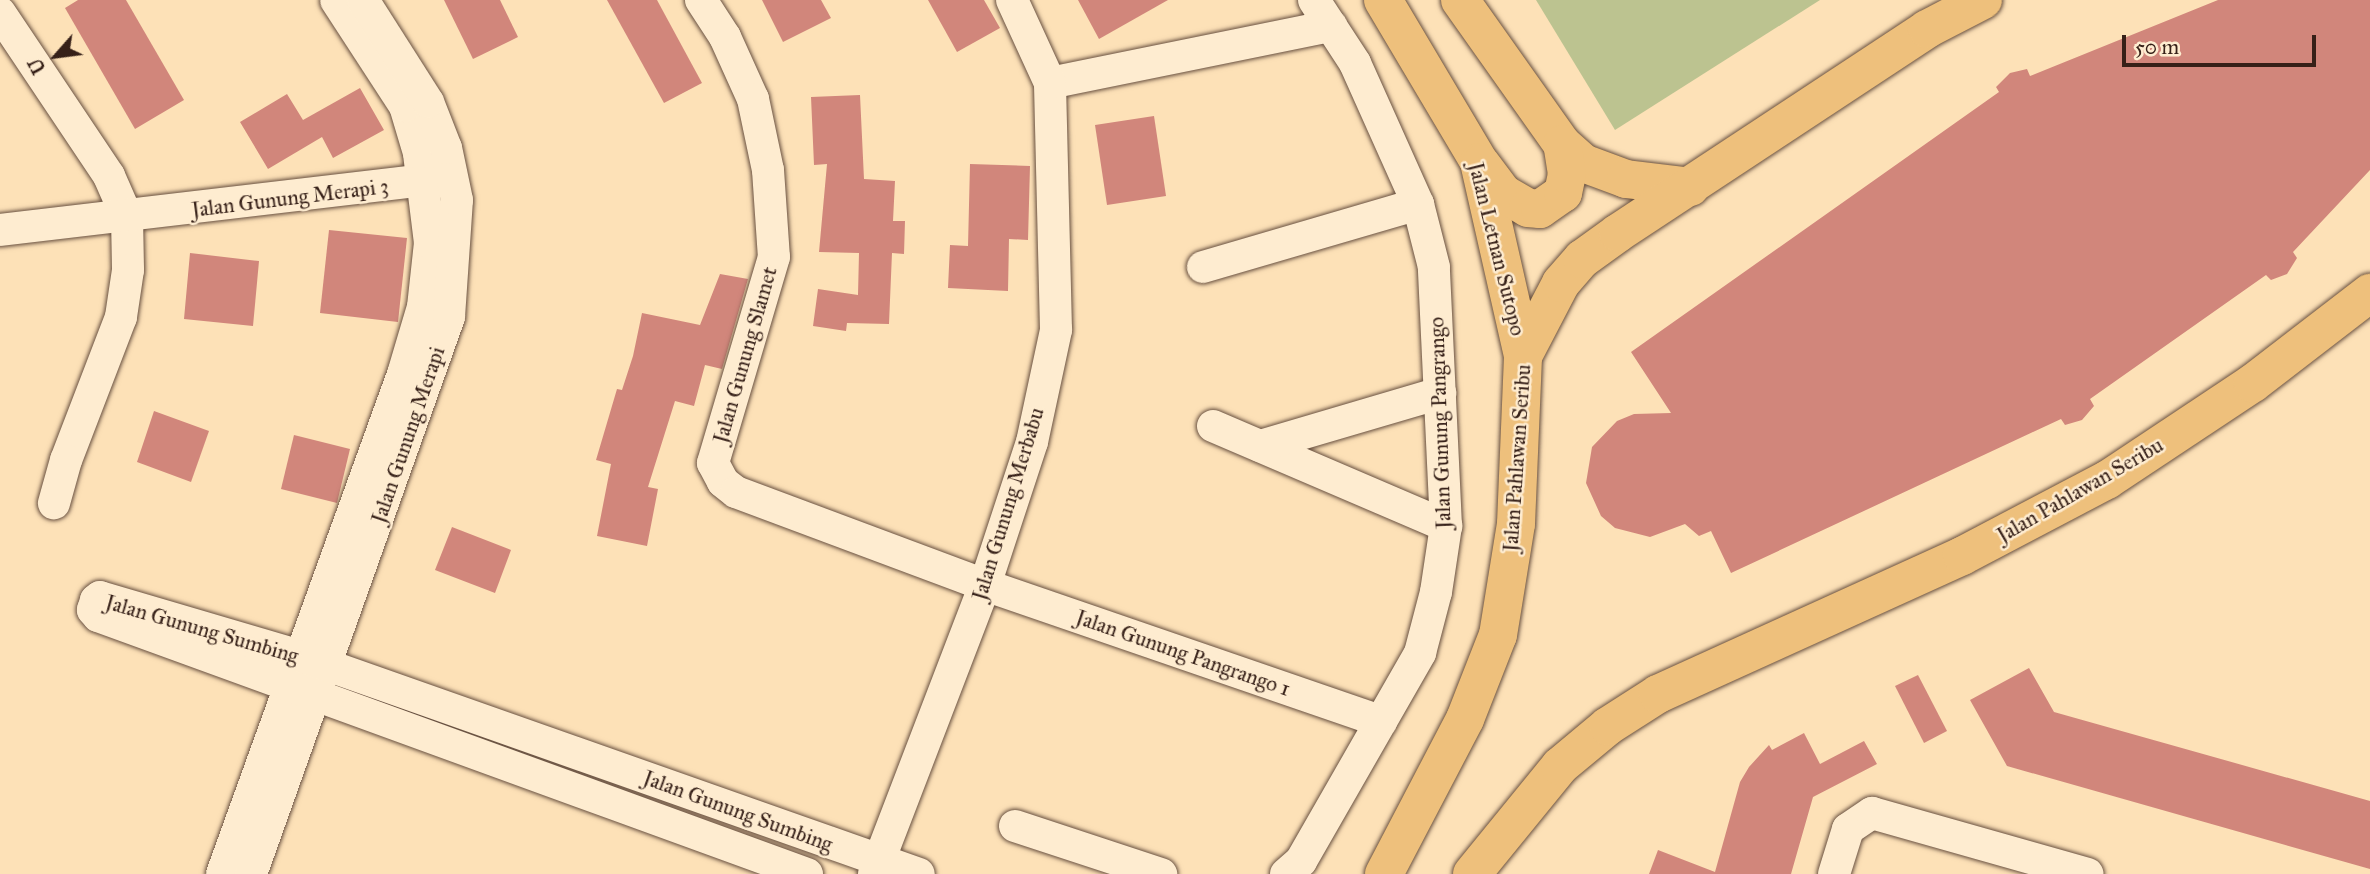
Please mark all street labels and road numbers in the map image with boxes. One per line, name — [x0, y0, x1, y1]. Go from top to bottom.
street label: Jalan Letnan Sutopo — [1463, 160, 1531, 338]
street label: Jalan Gunung Merapi 3 — [190, 173, 390, 223]
street label: Jalan Gunung Slamet — [708, 264, 782, 446]
street label: Jalan Gunung Pangrango — [1424, 317, 1456, 529]
street label: Jalan Gunung Merapi — [366, 343, 450, 527]
street label: Jalan Pahlawan Seribu — [1498, 363, 1536, 553]
street label: Jalan Gunung Merbabu — [967, 405, 1049, 603]
street label: Jalan Pahlawan Seribu — [1992, 432, 2168, 548]
street label: Jalan Gunung Sumbing — [102, 589, 302, 669]
street label: Jalan Gunung Pangrango 1 — [1072, 604, 1294, 702]
street label: Jalan Gunung Sumbing — [640, 765, 836, 857]

